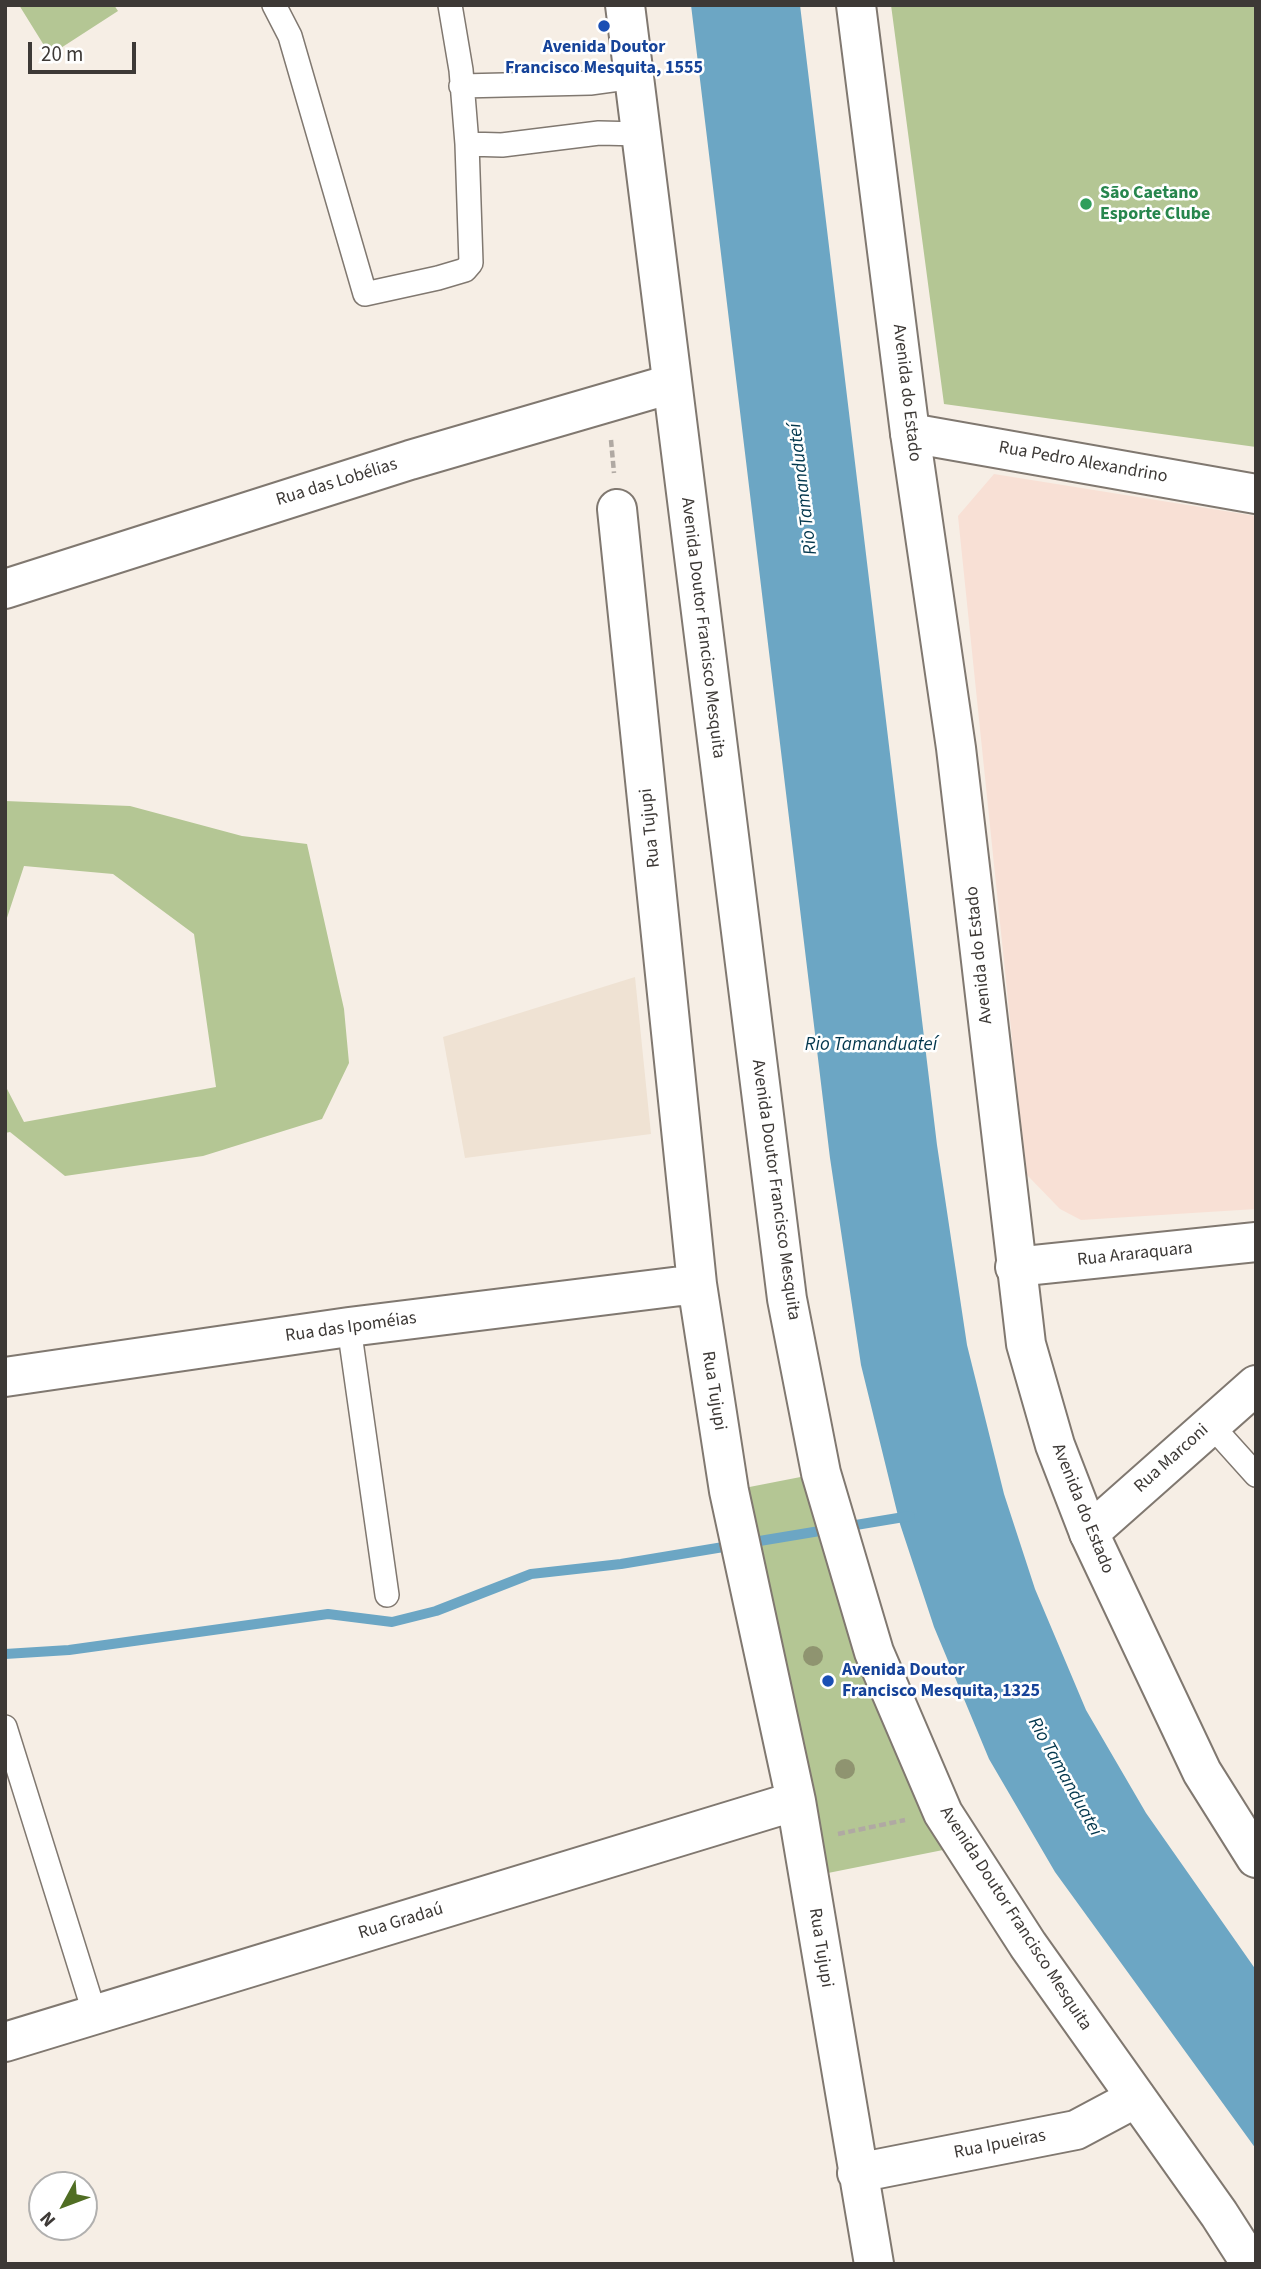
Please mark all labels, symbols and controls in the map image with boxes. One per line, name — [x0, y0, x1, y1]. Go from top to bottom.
marker: Avenida Doutor Francisco Mesquita, 1555 — [596, 18, 612, 34]
scale bar — [32, 28, 140, 72]
place label: Avenida Doutor Francisco Mesquita, 1555 — [505, 37, 703, 80]
text: 20 m — [41, 39, 83, 69]
place label: São Caetano Esporte Clube — [1100, 183, 1210, 226]
marker: São Caetano Esporte Clube — [1078, 196, 1094, 212]
street label: Avenida do Estado — [887, 323, 925, 463]
water label: Rio Tamanduateí — [785, 422, 823, 556]
street label: Rua Pedro Alexandrino — [997, 438, 1169, 488]
street label: Rua das Lobélias — [274, 454, 400, 512]
street label: Avenida Doutor Francisco Mesquita — [675, 496, 729, 760]
street label: Rua Tujupi — [636, 787, 666, 869]
street label: Avenida do Estado — [962, 885, 998, 1025]
water label: Rio Tamanduateí — [805, 1035, 937, 1057]
street label: Avenida Doutor Francisco Mesquita — [746, 1058, 804, 1322]
street label: Rua Araraquara — [1076, 1238, 1194, 1272]
street label: Rua das Ipoméias — [284, 1308, 418, 1348]
street label: Rua Tujupi — [696, 1350, 730, 1432]
street label: Rua Marconi — [1130, 1420, 1214, 1498]
street label: Avenida do Estado — [1046, 1441, 1118, 1577]
place label: Avenida Doutor Francisco Mesquita, 1325 — [842, 1660, 1040, 1702]
marker: Avenida Doutor Francisco Mesquita, 1325 — [820, 1673, 836, 1689]
water label: Rio Tamanduateí — [1022, 1714, 1106, 1840]
street label: Avenida Doutor Francisco Mesquita — [934, 1803, 1096, 2035]
street label: Rua Gradaú — [356, 1899, 446, 1945]
street label: Rua Tujupi — [803, 1907, 837, 1989]
street label: Rua Ipueiras — [952, 2126, 1048, 2164]
north arrow — [28, 2171, 98, 2241]
text: N — [34, 2205, 63, 2232]

